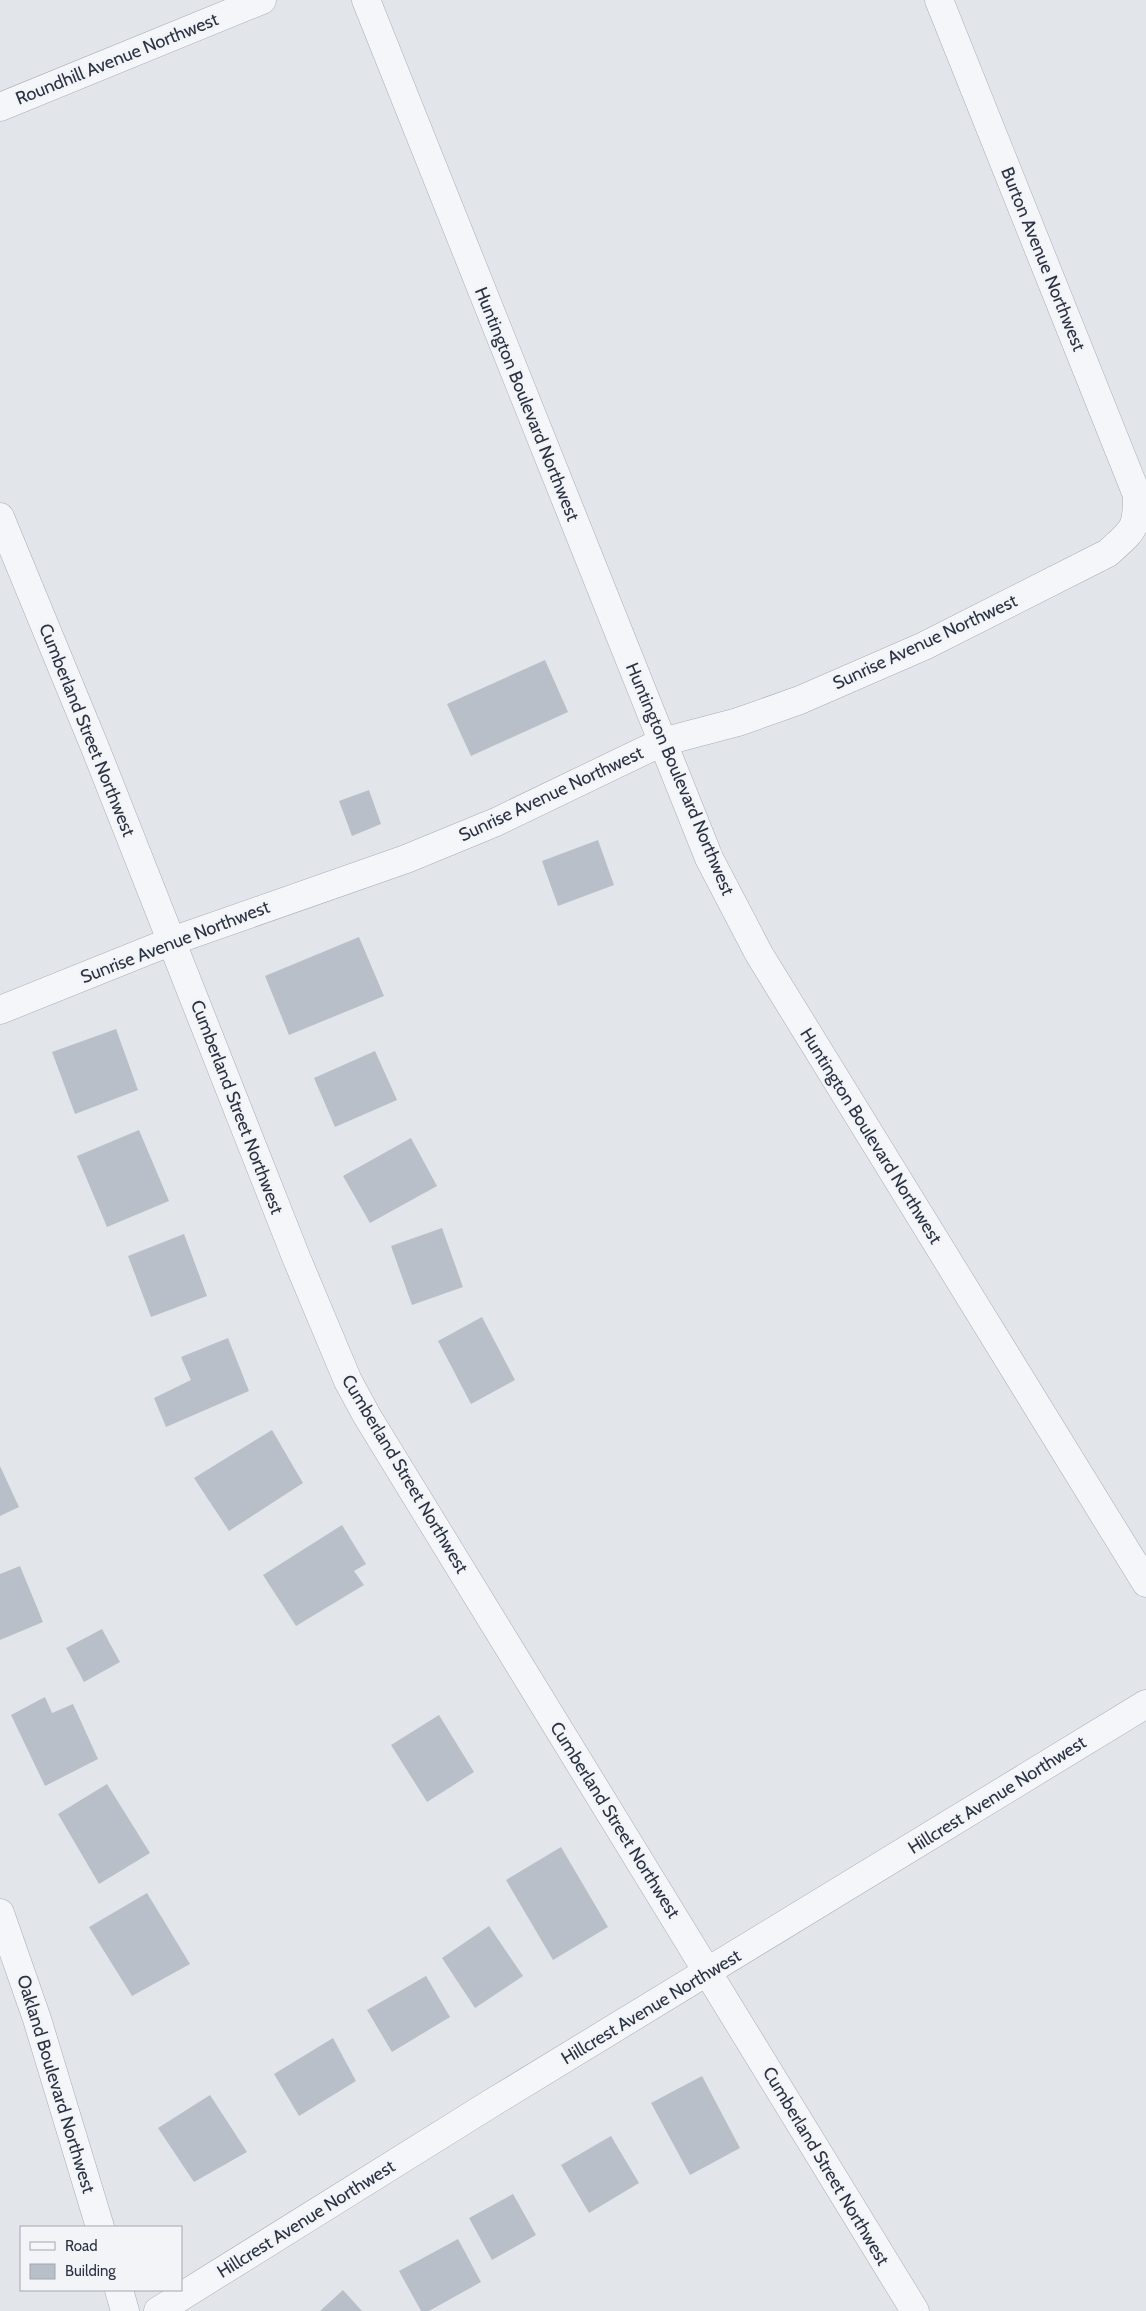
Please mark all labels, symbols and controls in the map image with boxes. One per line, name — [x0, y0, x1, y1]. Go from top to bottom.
street label: Roundhill Avenue Northwest — [12, 8, 222, 110]
street label: Burton Avenue Northwest — [996, 164, 1090, 354]
street label: Huntington Boulevard Northwest — [470, 284, 584, 524]
street label: Sunrise Avenue Northwest — [829, 590, 1021, 694]
street label: Cumberland Street Northwest — [34, 620, 140, 840]
street label: Huntington Boulevard Northwest — [621, 659, 739, 899]
street label: Sunrise Avenue Northwest — [455, 742, 647, 846]
street label: Sunrise Avenue Northwest — [77, 896, 273, 988]
street label: Cumberland Street Northwest — [186, 997, 288, 1217]
street label: Huntington Boulevard Northwest — [795, 1024, 947, 1248]
street label: Cumberland Street Northwest — [337, 1371, 473, 1577]
street label: Cumberland Street Northwest — [545, 1718, 685, 1922]
street label: Hillcrest Avenue Northwest — [904, 1731, 1090, 1859]
street label: Hillcrest Avenue Northwest — [557, 1945, 745, 2069]
street label: Oakland Boulevard Northwest — [12, 1972, 100, 2196]
street label: Cumberland Street Northwest — [758, 2063, 894, 2269]
street label: Hillcrest Avenue Northwest — [213, 2155, 399, 2283]
legend — [20, 2226, 182, 2291]
text: Road — [65, 2237, 98, 2255]
text: Building — [65, 2262, 116, 2280]

